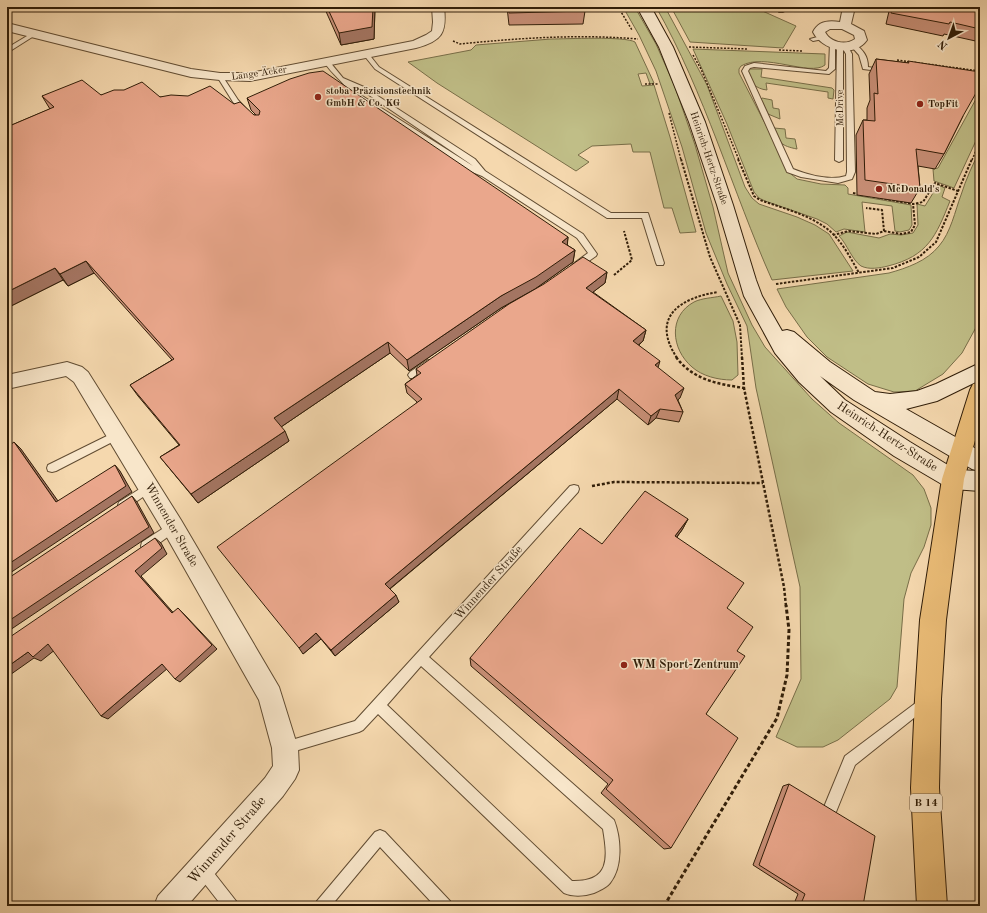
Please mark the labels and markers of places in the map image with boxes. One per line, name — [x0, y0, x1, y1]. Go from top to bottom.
place label: stoba Präzisionstechnik GmbH & Co. KG — [326, 86, 431, 108]
marker: stoba Präzisionstechnik GmbH & Co. KG — [313, 92, 323, 102]
marker: TopFit — [915, 99, 925, 109]
place label: TopFit — [928, 99, 959, 109]
marker: McDonald's — [874, 184, 884, 194]
place label: McDonald's — [887, 184, 939, 194]
place label: WM Sport-Zentrum — [632, 659, 739, 671]
marker: WM Sport-Zentrum — [619, 660, 629, 670]

